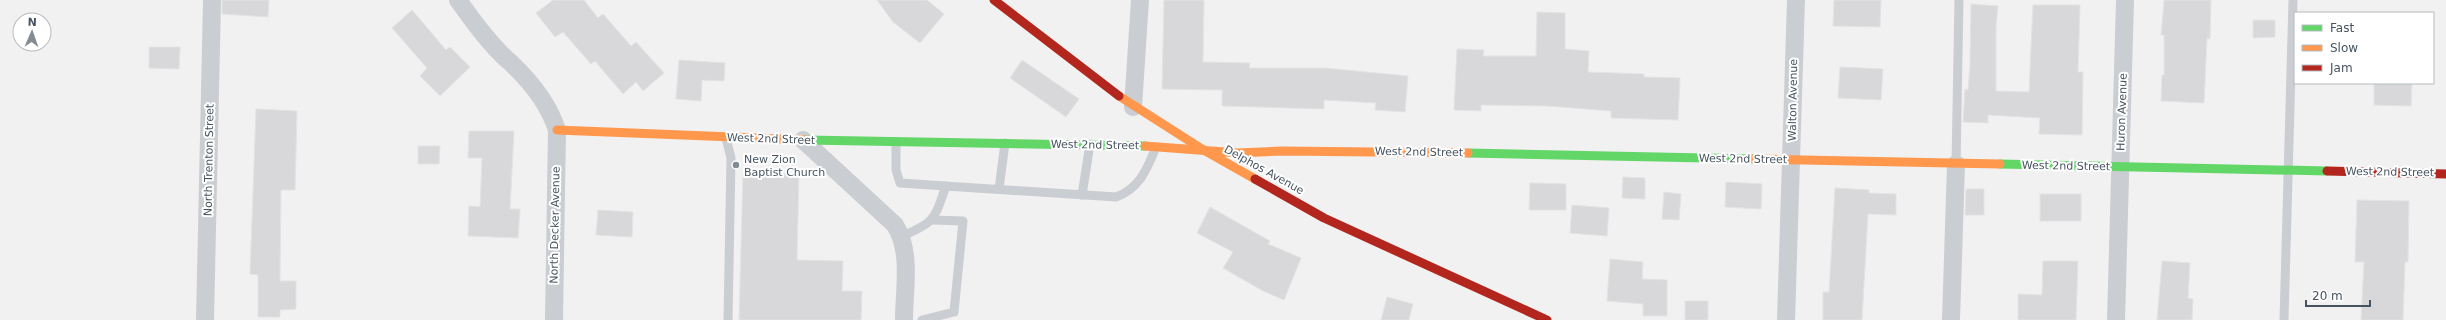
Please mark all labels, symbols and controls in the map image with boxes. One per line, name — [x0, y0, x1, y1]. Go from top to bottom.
north arrow — [12, 12, 52, 52]
legend — [2294, 12, 2434, 84]
text: N — [27, 16, 37, 29]
text: Fast — [2330, 21, 2354, 35]
text: Slow — [2330, 41, 2358, 55]
street label: Walton Avenue — [1786, 58, 1800, 141]
text: Jam — [2329, 61, 2353, 75]
street label: Huron Avenue — [2114, 73, 2130, 151]
street label: North Trenton Street — [202, 103, 216, 216]
street label: West 2nd Street — [727, 131, 816, 147]
street label: West 2nd Street — [1051, 138, 1140, 152]
street label: Delphos Avenue — [1222, 143, 1306, 197]
street label: West 2nd Street — [1375, 145, 1464, 159]
street label: West 2nd Street — [1699, 152, 1788, 166]
place label: New Zion Baptist Church — [744, 153, 825, 179]
street label: West 2nd Street — [2022, 159, 2111, 173]
marker: New Zion Baptist Church — [731, 160, 741, 170]
street label: West 2nd Street — [2346, 165, 2435, 179]
street label: North Decker Avenue — [547, 166, 563, 284]
scale bar — [2306, 282, 2370, 308]
text: 20 m — [2312, 289, 2343, 303]

